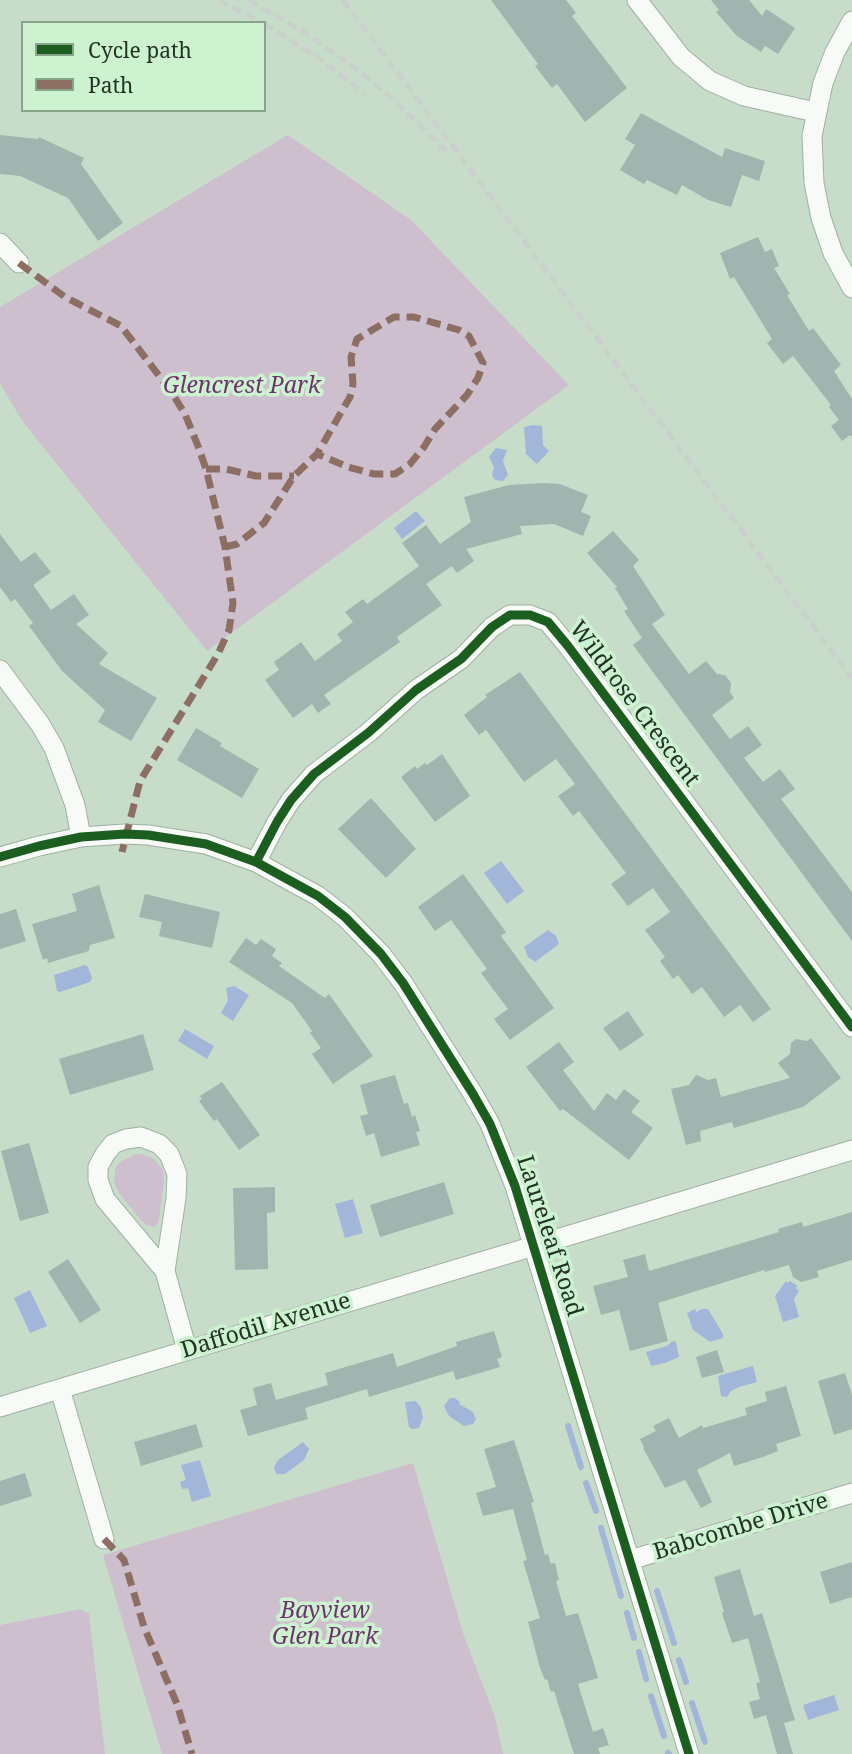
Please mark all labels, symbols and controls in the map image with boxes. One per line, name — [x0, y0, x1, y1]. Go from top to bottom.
legend — [21, 21, 266, 112]
text: Cycle path — [88, 36, 192, 64]
text: Path — [88, 71, 133, 99]
park label: Glencrest Park — [163, 372, 321, 400]
street label: Wildrose Crescent — [563, 616, 705, 792]
street label: Laureleaf Road — [510, 1152, 588, 1320]
street label: Daffodil Avenue — [178, 1287, 354, 1365]
street label: Babcombe Drive — [650, 1487, 832, 1567]
park label: Bayview Glen Park — [272, 1597, 378, 1651]

